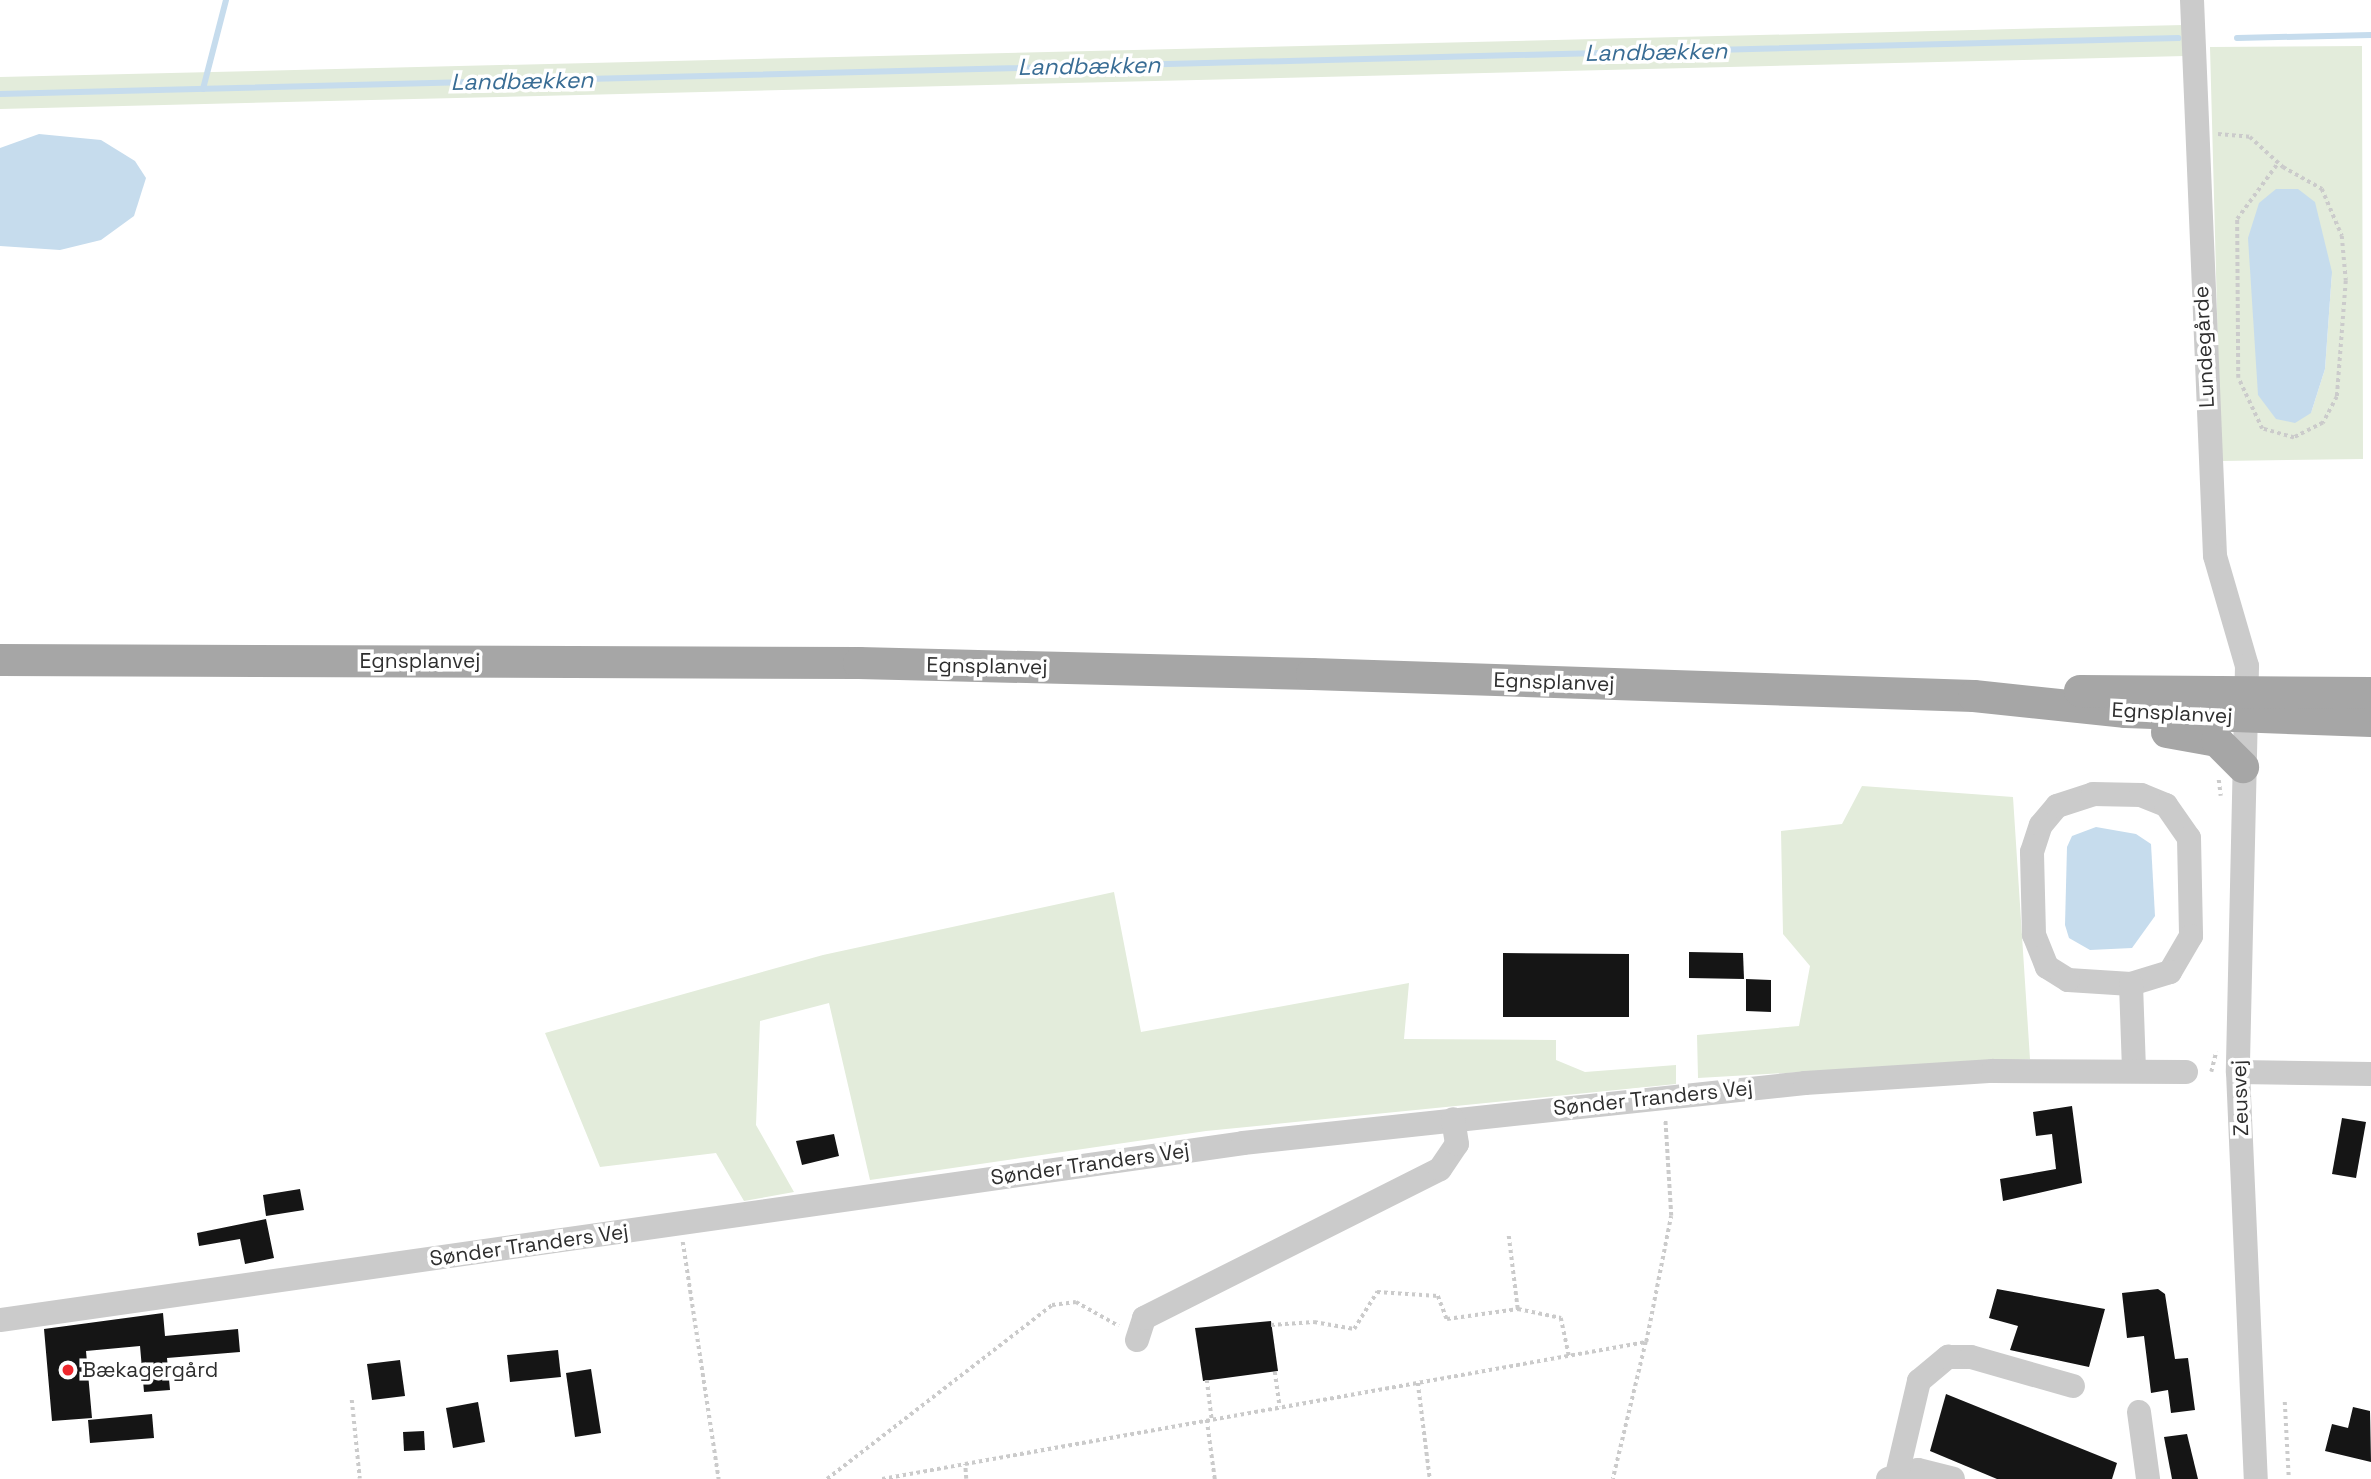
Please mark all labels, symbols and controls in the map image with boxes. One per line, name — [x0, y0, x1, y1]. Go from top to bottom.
water label: Landbækken — [1584, 37, 1728, 67]
water label: Landbækken — [1017, 51, 1161, 81]
water label: Landbækken — [450, 66, 594, 96]
street label: Lundegårde — [2188, 285, 2220, 409]
street label: Egnsplanvej — [359, 648, 481, 674]
street label: Egnsplanvej — [926, 652, 1048, 680]
street label: Egnsplanvej — [1493, 667, 1615, 697]
street label: Egnsplanvej — [2111, 697, 2233, 729]
street label: Zeusvej — [2226, 1059, 2254, 1137]
street label: Sønder Tranders Vej — [1552, 1075, 1754, 1121]
street label: Sønder Tranders Vej — [989, 1138, 1191, 1190]
street label: Sønder Tranders Vej — [428, 1219, 630, 1271]
place label: Bækagergård — [82, 1357, 218, 1383]
marker: Bækagergård — [60, 1362, 76, 1378]

